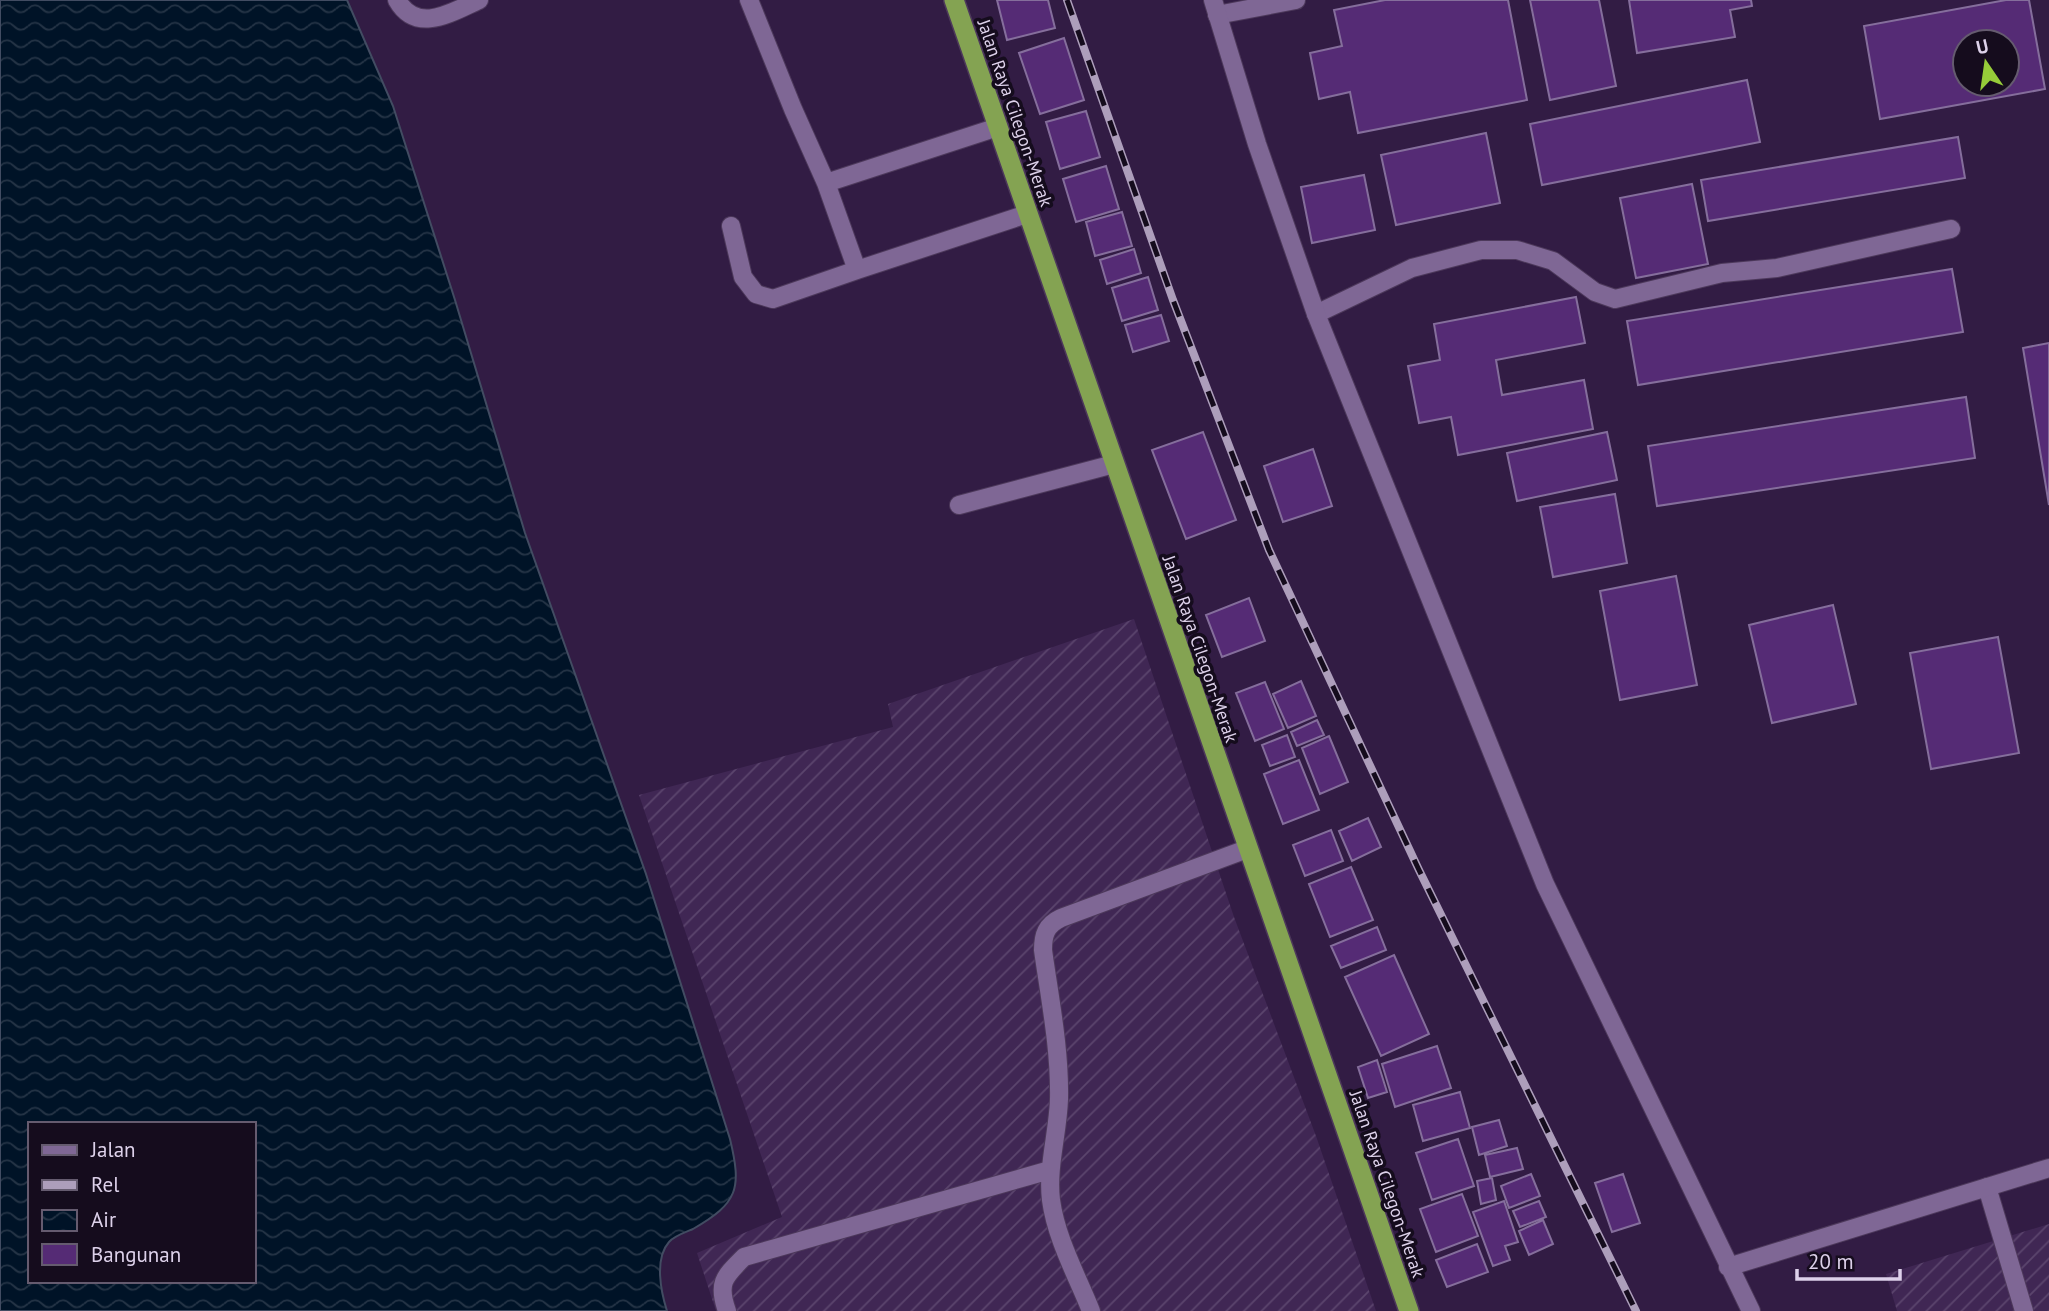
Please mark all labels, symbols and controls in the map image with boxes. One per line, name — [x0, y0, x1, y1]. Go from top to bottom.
street label: Jalan Raya Cilegon-Merak — [972, 15, 1058, 210]
north arrow — [1951, 28, 2021, 98]
text: U — [1974, 33, 1991, 59]
street label: Jalan Raya Cilegon-Merak — [1157, 551, 1243, 746]
street label: Jalan Raya Cilegon-Merak — [1344, 1086, 1430, 1281]
legend — [28, 1122, 256, 1283]
text: Jalan — [90, 1136, 136, 1163]
text: Rel — [91, 1171, 119, 1198]
text: Air — [91, 1206, 116, 1233]
scale bar — [1797, 1238, 1900, 1282]
text: Bangunan — [91, 1241, 181, 1268]
text: 20 m — [1808, 1248, 1854, 1275]

